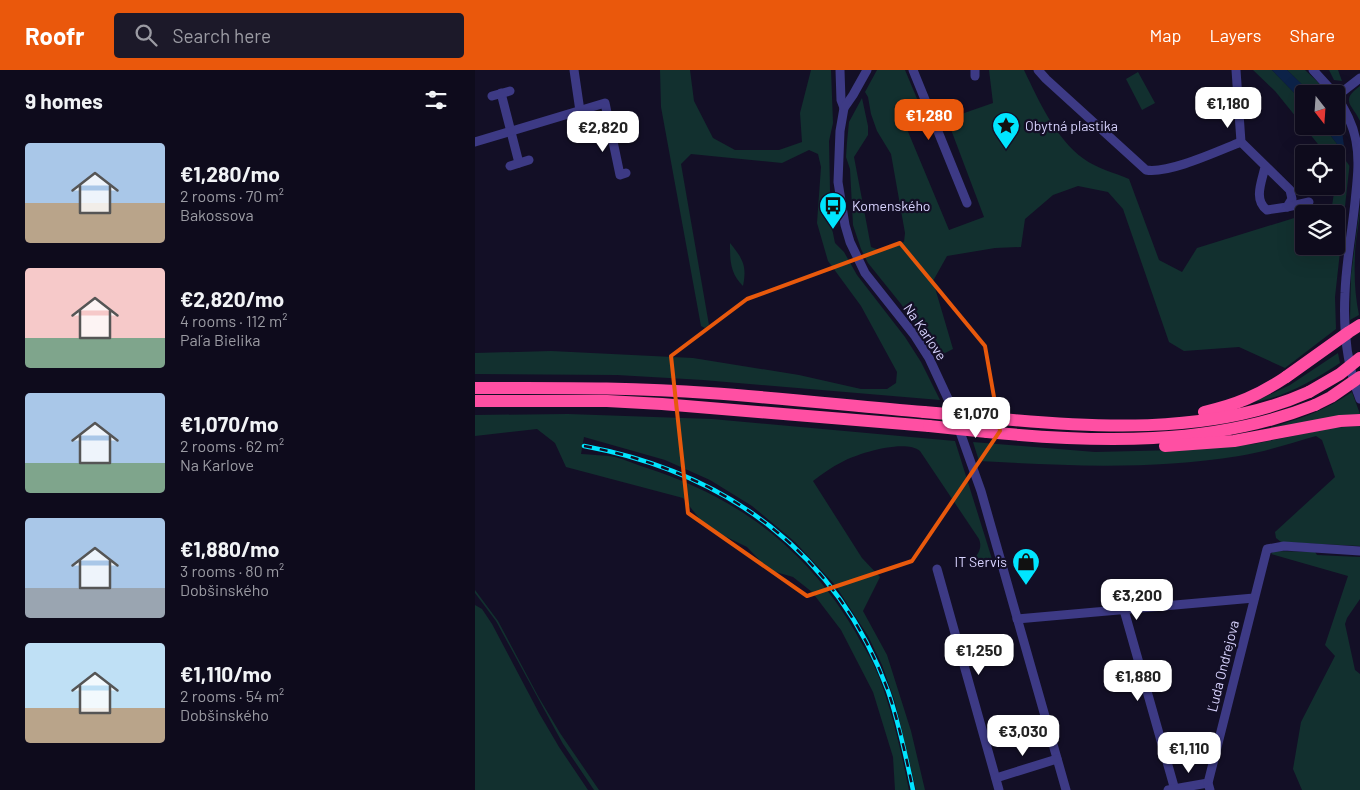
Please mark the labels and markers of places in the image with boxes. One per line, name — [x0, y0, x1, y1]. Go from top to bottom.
pin: €1,180 — [1187, 87, 1269, 129]
pin: €1,280 — [888, 98, 970, 141]
pin: €2,820 — [562, 111, 644, 153]
place icon: Obytná plastika — [991, 111, 1021, 150]
place label: Obytná plastika — [1025, 117, 1118, 134]
bus stop icon: Komenského — [818, 191, 848, 230]
place label: Komenského — [852, 197, 930, 214]
pin: €1,070 — [935, 396, 1017, 439]
shop icon: IT Servis — [1011, 547, 1041, 586]
place label: IT Servis — [955, 553, 1007, 570]
pin: €3,200 — [1096, 578, 1178, 621]
pin: €1,250 — [938, 634, 1020, 676]
pin: €1,880 — [1097, 660, 1179, 702]
pin: €3,030 — [982, 714, 1064, 757]
pin: €1,110 — [1148, 732, 1230, 774]

